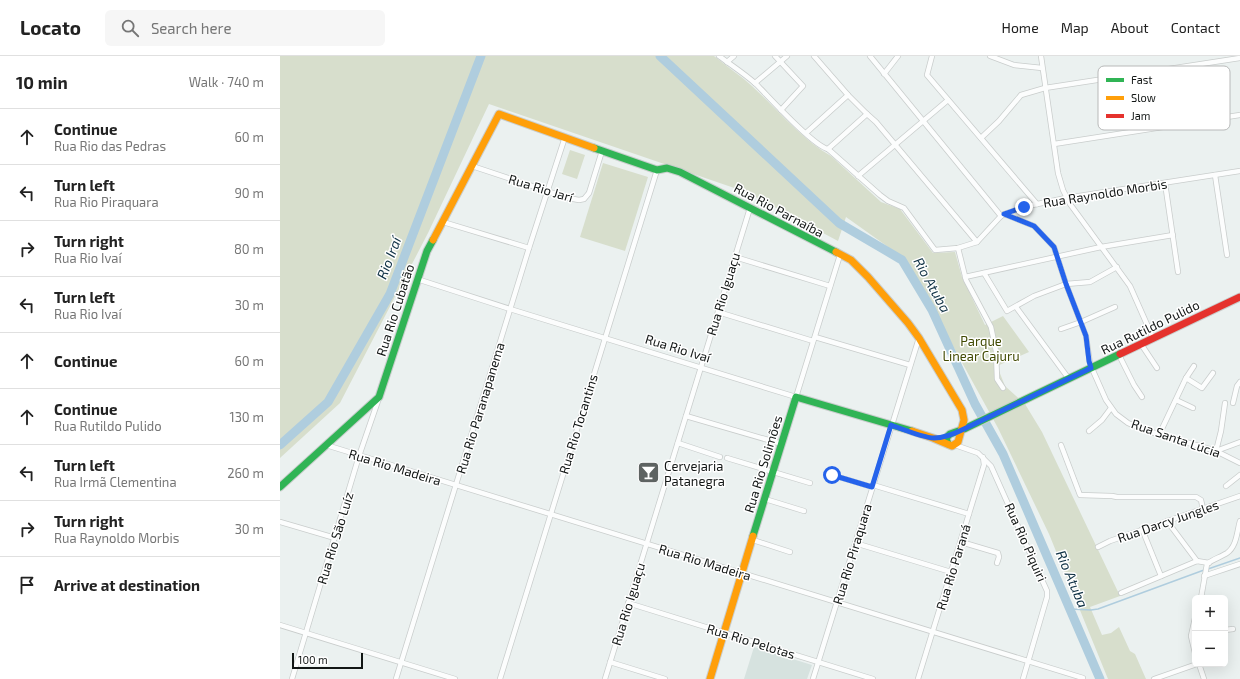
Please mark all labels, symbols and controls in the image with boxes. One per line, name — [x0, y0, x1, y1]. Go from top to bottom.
search box — [105, 10, 385, 46]
text: Locato — [20, 16, 81, 39]
icon: search — [119, 17, 141, 39]
text: Search here — [151, 19, 231, 37]
text: Home — [1002, 19, 1039, 36]
text: Map — [1061, 19, 1089, 36]
text: About — [1111, 19, 1149, 36]
text: Contact — [1171, 19, 1220, 36]
legend — [1098, 66, 1230, 130]
text: 10 min — [16, 72, 68, 92]
text: Fast — [1131, 73, 1153, 86]
text: Walk · 740 m — [189, 74, 264, 90]
text: Slow — [1131, 91, 1156, 104]
text: Jam — [1131, 109, 1150, 122]
text: Continue — [54, 120, 117, 138]
icon: ahead — [16, 126, 38, 148]
text: 60 m — [234, 129, 264, 145]
text: Rua Rio das Pedras — [54, 138, 166, 154]
street label: Rua Rio Jarí — [507, 171, 576, 206]
street label: Rua Raynoldo Morbis — [1042, 175, 1168, 211]
text: Turn left — [54, 176, 115, 194]
street label: Rua Rio Parnaíba — [731, 180, 827, 240]
icon: left — [16, 182, 38, 204]
text: 90 m — [234, 185, 264, 201]
text: Rua Rio Piraquara — [54, 194, 159, 210]
route end — [1015, 198, 1033, 216]
text: Turn right — [54, 232, 124, 250]
water label: Rio Iraí — [373, 233, 405, 281]
icon: right — [16, 238, 38, 260]
text: 80 m — [234, 241, 264, 257]
text: Rua Rio Ivaí — [54, 250, 122, 266]
street label: Rua Rio Iguaçu — [703, 251, 744, 338]
water label: Rio Atuba — [910, 254, 955, 315]
street label: Rua Rio Cubatão — [373, 262, 417, 358]
text: Turn left — [54, 288, 115, 306]
icon: left — [16, 294, 38, 316]
street label: Rua Rutildo Pulido — [1098, 296, 1202, 358]
text: 30 m — [235, 297, 264, 313]
text: Rua Rio Ivaí — [54, 306, 122, 322]
street label: Rua Rio Ivaí — [643, 330, 713, 366]
park label: Parque Linear Cajuru — [942, 333, 1020, 364]
street label: Rua Rio Paranapanema — [452, 340, 508, 476]
icon: ahead — [16, 350, 38, 372]
text: Continue — [54, 352, 117, 370]
text: 60 m — [234, 353, 264, 369]
street label: Rua Rio Tocantins — [555, 372, 601, 476]
text: Continue — [54, 400, 117, 418]
icon: ahead — [16, 406, 38, 428]
text: 130 m — [229, 409, 264, 425]
street label: Rua Rio Solimões — [741, 413, 785, 515]
street label: Rua Santa Lúcia — [1129, 415, 1223, 461]
text: Rua Rutildo Pulido — [54, 418, 162, 434]
street label: Rua Rio Madeira — [347, 445, 443, 489]
text: Turn left — [54, 456, 115, 474]
place label: Cervejaria Patanegra — [664, 458, 725, 489]
bar icon: Cervejaria Patanegra — [636, 460, 662, 486]
icon: left — [16, 462, 38, 484]
text: 260 m — [227, 465, 264, 481]
route start — [823, 466, 841, 484]
text: Rua Irmã Clementina — [54, 474, 177, 490]
street label: Rua Rio São Luíz — [313, 490, 357, 586]
street label: Rua Darcy Jungles — [1115, 496, 1221, 546]
street label: Rua Rio Piquiri — [1002, 500, 1050, 584]
street label: Rua Rio Piraquara — [829, 502, 875, 606]
text: Turn right — [54, 512, 124, 530]
icon: right — [16, 518, 38, 540]
text: 30 m — [235, 521, 264, 537]
street label: Rua Rio Paraná — [932, 522, 974, 612]
text: Rua Raynoldo Morbis — [54, 530, 179, 546]
street label: Rua Rio Madeira — [657, 540, 753, 584]
water label: Rio Atuba — [1053, 548, 1092, 610]
street label: Rua Rio Iguaçu — [608, 561, 649, 648]
icon: arrive — [16, 574, 38, 596]
text: Arrive at destination — [54, 576, 200, 594]
map controls — [1192, 595, 1228, 667]
button: + — [1192, 595, 1228, 631]
street label: Rua Rio Pelotas — [705, 620, 797, 662]
button: − — [1192, 631, 1228, 667]
scale bar — [292, 651, 363, 670]
text: 100 m — [298, 653, 328, 666]

